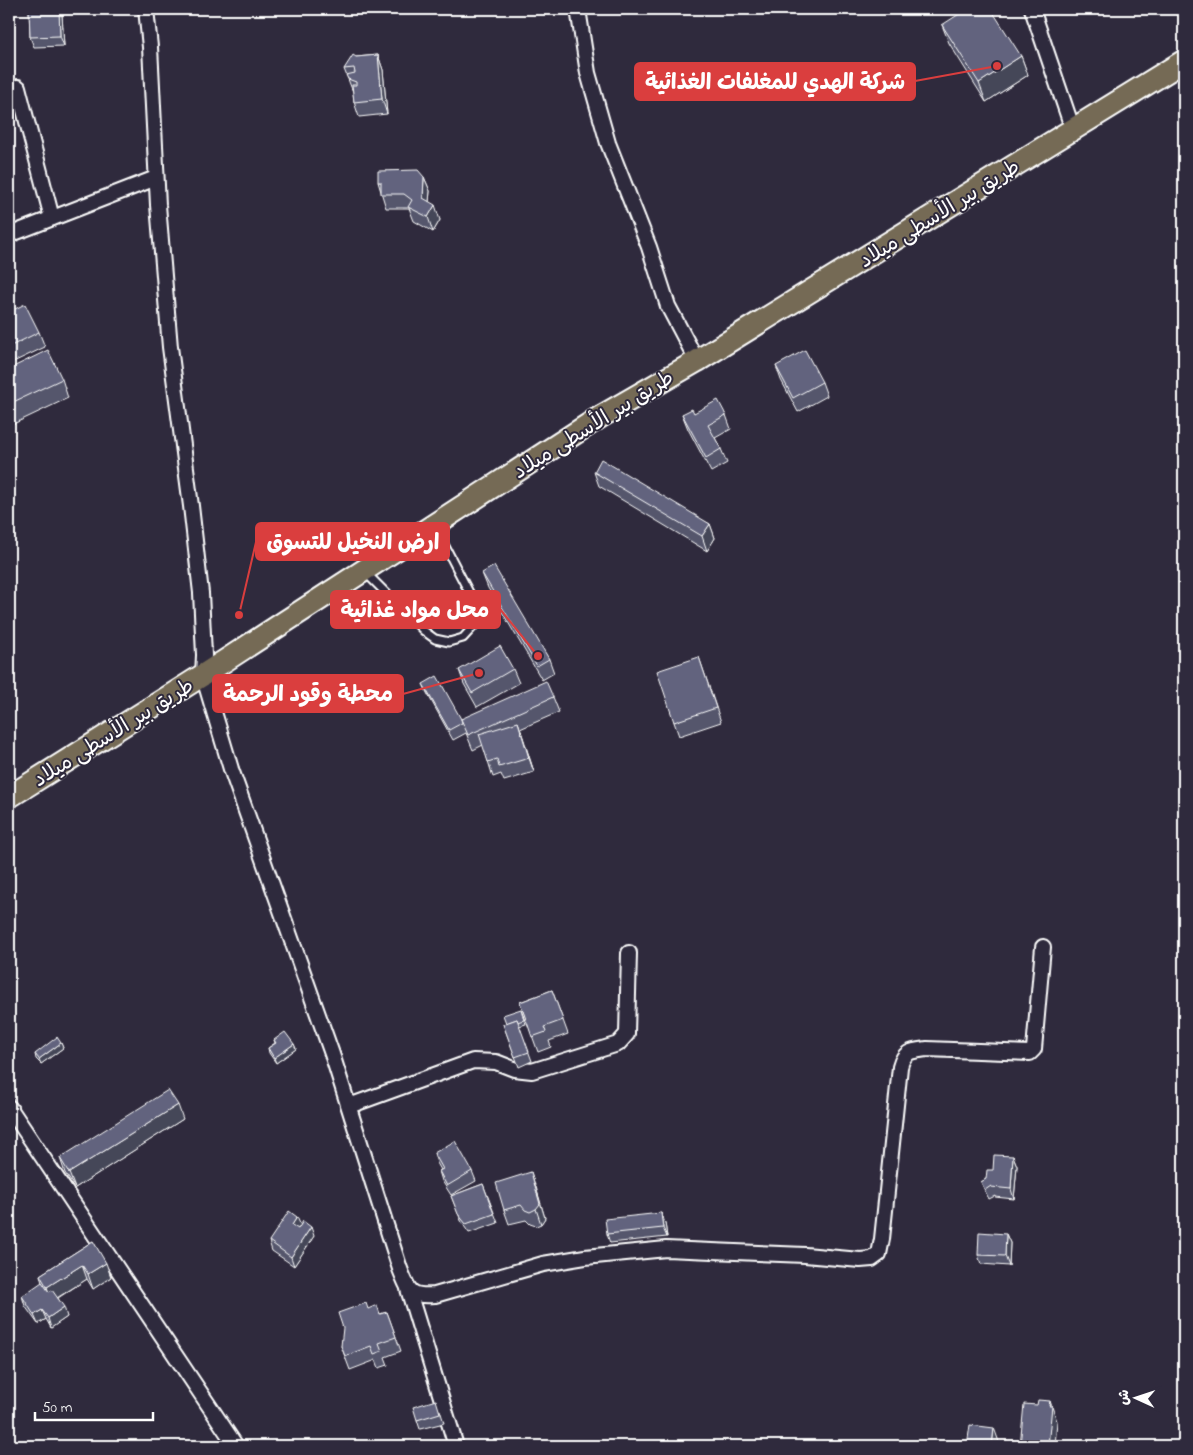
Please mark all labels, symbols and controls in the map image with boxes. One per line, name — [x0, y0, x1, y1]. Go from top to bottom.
callout: شركة الهدي للمغلفات الغذائية — [635, 63, 915, 100]
text: شركة الهدي للمغلفات الغذائية — [645, 68, 905, 100]
street label: طريق بير الأسطى ميلاد — [853, 152, 1026, 276]
street label: طريق بير الأسطى ميلاد — [507, 363, 680, 487]
callout: ارض النخيل للتسوق — [256, 523, 449, 560]
text: ارض النخيل للتسوق — [267, 528, 439, 560]
callout: محل مواد غذائية — [331, 591, 500, 628]
text: محل مواد غذائية — [341, 596, 489, 628]
street label: طريق بير الأسطى ميلاد — [27, 671, 200, 795]
callout: محطة وقود الرحمة — [213, 675, 403, 712]
text: محطة وقود الرحمة — [223, 680, 393, 712]
north arrow — [1110, 1372, 1160, 1422]
text: ش — [1114, 1389, 1135, 1406]
scale bar — [35, 1390, 152, 1422]
text: 50 m — [42, 1397, 73, 1419]

